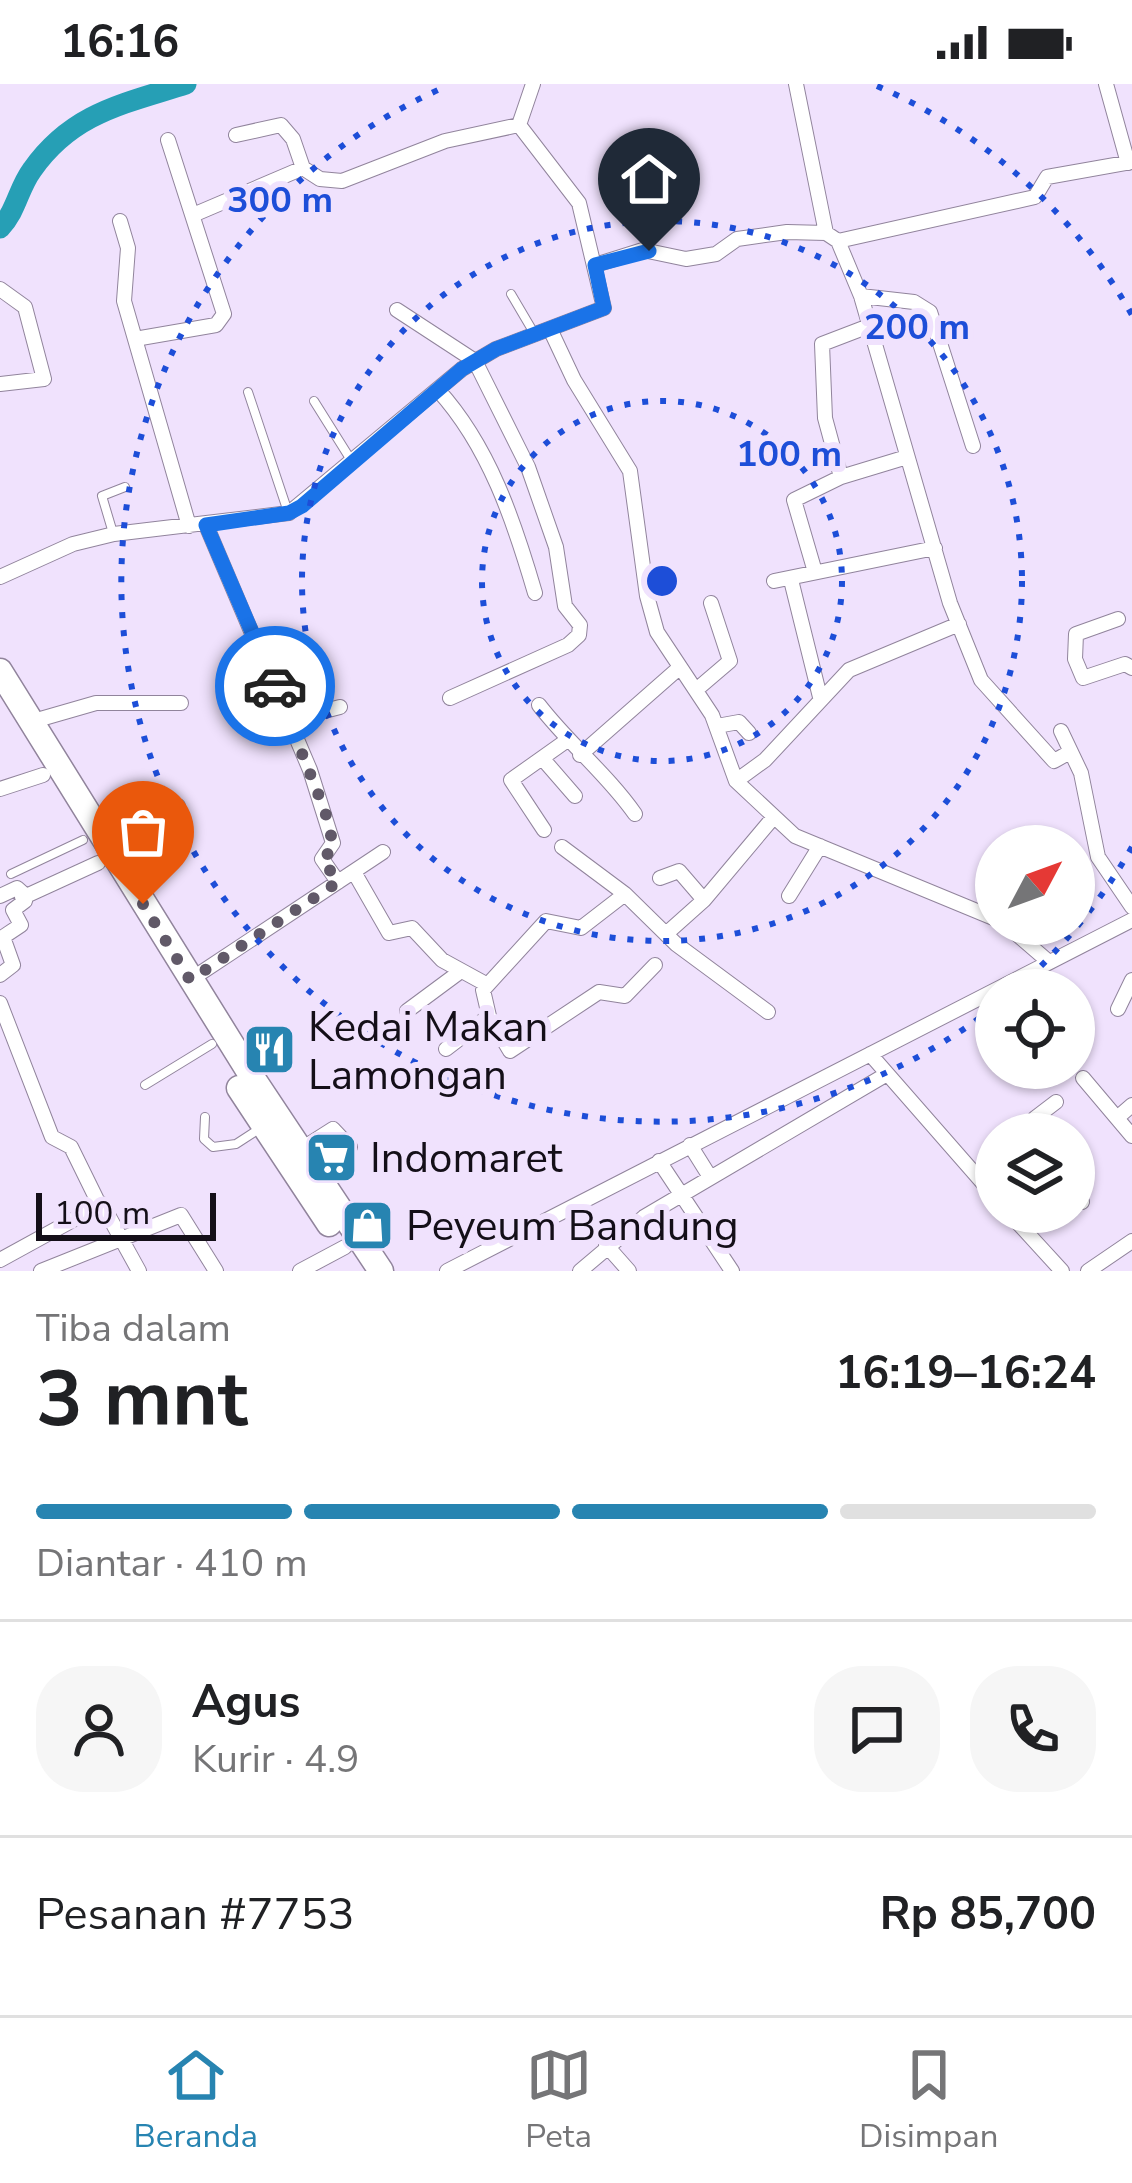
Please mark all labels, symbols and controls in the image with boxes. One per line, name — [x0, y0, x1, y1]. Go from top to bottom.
text: 16:16 — [60, 12, 179, 73]
pin — [598, 128, 700, 251]
icon: home — [616, 146, 682, 212]
text: 300 m — [227, 176, 333, 225]
text: 200 m — [864, 303, 970, 352]
text: 100 m — [736, 430, 842, 479]
centre of rings — [641, 560, 683, 602]
courier — [215, 626, 335, 746]
icon: car — [242, 653, 308, 719]
pin — [92, 781, 194, 904]
icon: bag — [110, 799, 176, 865]
north arrow — [975, 825, 1095, 945]
map controls — [975, 825, 1095, 1233]
button: locate — [975, 969, 1095, 1089]
place label: Kedai Makan Lamongan — [308, 999, 548, 1104]
restaurant icon: Kedai Makan Lamongan — [241, 1022, 297, 1078]
button: layers — [975, 1113, 1095, 1233]
supermarket icon: Indomaret — [303, 1129, 359, 1185]
place label: Indomaret — [370, 1130, 563, 1187]
scale bar — [36, 1187, 216, 1240]
text: 100 m — [54, 1191, 150, 1236]
shop icon: Peyeum Bandung — [339, 1197, 395, 1253]
place label: Peyeum Bandung — [406, 1198, 739, 1255]
text: Tiba dalam — [36, 1302, 231, 1355]
text: 16:19–16:24 — [835, 1343, 1096, 1404]
text: 3 mnt — [36, 1346, 248, 1453]
text: Diantar · 410 m — [36, 1537, 308, 1590]
button: person — [36, 1666, 162, 1792]
button: chat — [814, 1666, 940, 1792]
button: phone — [970, 1666, 1096, 1792]
text: Agus — [192, 1672, 300, 1733]
text: Kurir · 4.9 — [192, 1733, 359, 1786]
text: Pesanan #7753 — [36, 1884, 354, 1945]
text: Rp 85,700 — [880, 1884, 1096, 1945]
tab: Beranda — [134, 2042, 258, 2159]
tab: Peta — [525, 2042, 592, 2159]
tab: Disimpan — [859, 2042, 998, 2159]

